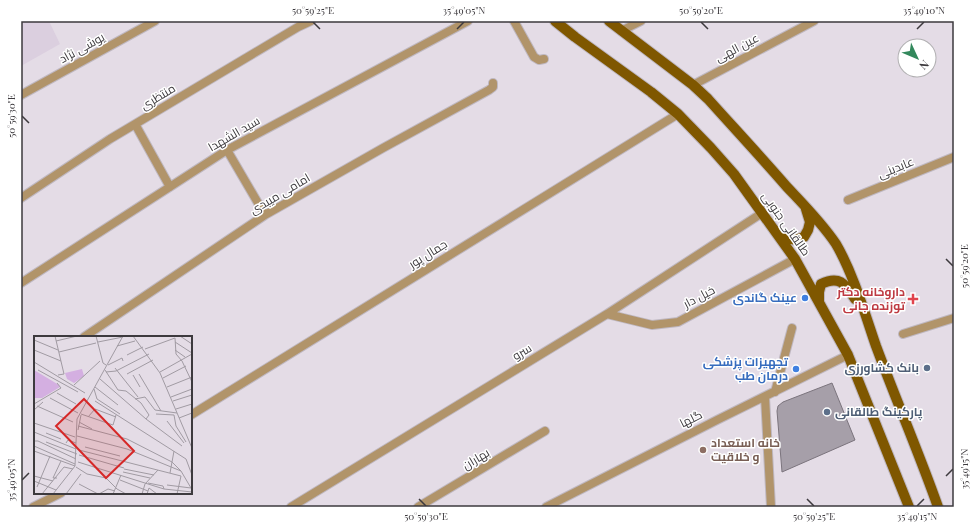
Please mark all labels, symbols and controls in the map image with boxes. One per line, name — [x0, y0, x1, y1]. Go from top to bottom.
text: 50°59'25"E — [292, 3, 334, 17]
text: 35°49'05"N — [443, 3, 485, 17]
text: 50°59'20"E — [679, 3, 723, 17]
text: 35°49'10"N — [903, 3, 945, 17]
street label: یوشی نژاد — [56, 28, 108, 66]
street label: عین الهی — [712, 29, 761, 65]
north arrow — [897, 38, 937, 78]
text: N — [916, 57, 933, 73]
street label: منتظری — [137, 79, 178, 113]
text: 50°59'30"E — [4, 94, 18, 138]
street label: سید الشهدا — [205, 112, 262, 154]
street label: عابدینی — [875, 153, 916, 182]
street label: امامی میبدی — [246, 169, 313, 217]
street label: طالقانی جنوبی — [759, 188, 815, 259]
street label: جمال پور — [404, 235, 451, 273]
text: 50°59'20"E — [957, 244, 971, 288]
street label: خیل دار — [679, 281, 717, 312]
place label: داروخانه دکتر توزنده جانی — [836, 283, 906, 314]
place label: عینک گاندی — [733, 289, 797, 306]
marker: عینک گاندی — [800, 293, 810, 303]
marker: داروخانه دکتر توزنده جانی — [908, 294, 918, 304]
inset map — [34, 336, 192, 494]
street label: سرو — [509, 339, 534, 363]
place label: تجهیزات پزشکی درمان طب — [703, 353, 789, 384]
place label: بانک کشاورزی — [844, 359, 919, 376]
marker: بانک کشاورزی — [922, 363, 932, 373]
marker: تجهیزات پزشکی درمان طب — [791, 364, 801, 374]
place label: پارکینگ طالقانی — [835, 403, 923, 421]
street label: گلها — [677, 406, 705, 431]
marker: پارکینگ طالقانی — [822, 407, 832, 417]
place label: خانه استعداد و خلاقیت — [711, 434, 780, 465]
street label: بهاران — [459, 444, 492, 472]
marker: خانه استعداد و خلاقیت — [698, 445, 708, 455]
text: 35°49'15"N — [957, 449, 971, 489]
text: 35°49'05"N — [4, 459, 18, 501]
text: 50°59'30"E — [404, 509, 448, 523]
text: 50°59'25"E — [793, 509, 835, 523]
text: 35°49'15"N — [897, 509, 937, 523]

